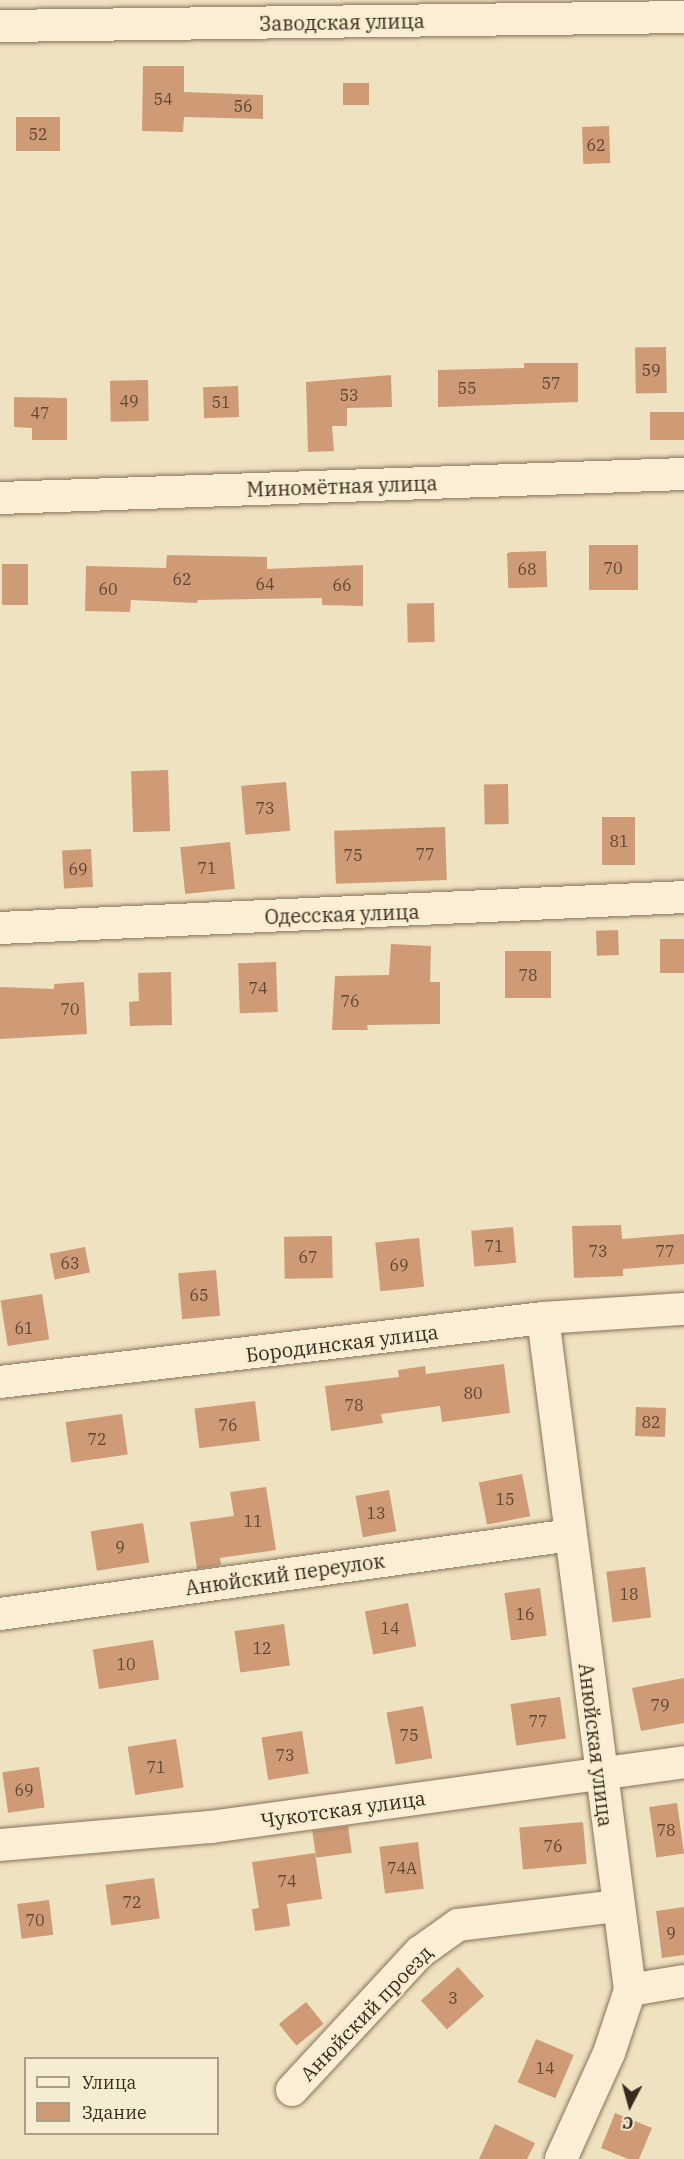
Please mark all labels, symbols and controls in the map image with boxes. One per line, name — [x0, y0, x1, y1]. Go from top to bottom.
street label: Заводская улица — [259, 9, 425, 35]
house number: 54 — [153, 89, 173, 109]
house number: 56 — [233, 96, 253, 116]
house number: 52 — [28, 124, 48, 144]
house number: 62 — [586, 135, 606, 155]
house number: 59 — [641, 360, 661, 380]
house number: 57 — [541, 373, 561, 393]
house number: 55 — [457, 378, 477, 398]
house number: 53 — [339, 385, 359, 405]
house number: 49 — [119, 391, 139, 411]
house number: 51 — [211, 392, 231, 412]
house number: 47 — [30, 403, 50, 423]
street label: Миномётная улица — [246, 471, 438, 501]
house number: 70 — [603, 558, 623, 578]
house number: 68 — [517, 559, 537, 579]
house number: 62 — [172, 569, 192, 589]
house number: 64 — [255, 574, 275, 594]
house number: 66 — [332, 575, 352, 595]
house number: 60 — [98, 579, 118, 599]
house number: 73 — [255, 798, 275, 818]
house number: 81 — [609, 831, 629, 851]
house number: 77 — [415, 844, 435, 864]
house number: 75 — [343, 845, 363, 865]
house number: 71 — [197, 858, 217, 878]
house number: 69 — [68, 859, 88, 879]
street label: Одесская улица — [264, 899, 420, 929]
house number: 78 — [518, 965, 538, 985]
house number: 74 — [248, 978, 268, 998]
house number: 76 — [340, 991, 360, 1011]
house number: 70 — [60, 999, 80, 1019]
house number: 71 — [484, 1236, 504, 1256]
house number: 73 — [588, 1241, 608, 1261]
house number: 77 — [655, 1241, 675, 1261]
house number: 67 — [298, 1247, 318, 1267]
house number: 63 — [60, 1253, 80, 1273]
house number: 69 — [389, 1255, 409, 1275]
house number: 65 — [189, 1285, 209, 1305]
house number: 61 — [14, 1318, 34, 1338]
street label: Бородинская улица — [244, 1319, 440, 1367]
house number: 80 — [463, 1383, 483, 1403]
house number: 78 — [344, 1395, 364, 1415]
house number: 82 — [641, 1412, 661, 1432]
house number: 76 — [218, 1415, 238, 1435]
house number: 72 — [87, 1429, 107, 1449]
house number: 15 — [495, 1489, 515, 1509]
house number: 13 — [366, 1503, 386, 1523]
house number: 11 — [243, 1511, 263, 1531]
house number: 9 — [115, 1537, 125, 1557]
street label: Анюйский переулок — [184, 1548, 386, 1600]
house number: 18 — [619, 1584, 639, 1604]
house number: 16 — [515, 1604, 535, 1624]
house number: 14 — [380, 1618, 400, 1638]
house number: 12 — [252, 1638, 272, 1658]
house number: 10 — [116, 1654, 136, 1674]
street label: Анюйская улица — [574, 1662, 618, 1828]
house number: 79 — [650, 1695, 670, 1715]
house number: 77 — [528, 1711, 548, 1731]
house number: 75 — [399, 1725, 419, 1745]
house number: 73 — [275, 1745, 295, 1765]
house number: 71 — [146, 1757, 166, 1777]
house number: 69 — [14, 1780, 34, 1800]
street label: Чукотская улица — [259, 1786, 427, 1832]
house number: 78 — [656, 1820, 676, 1840]
house number: 76 — [543, 1836, 563, 1856]
house number: 74А — [387, 1858, 417, 1878]
house number: 74 — [277, 1871, 297, 1891]
house number: 72 — [122, 1892, 142, 1912]
house number: 70 — [25, 1910, 45, 1930]
house number: 9 — [666, 1923, 676, 1943]
street label: Анюйский проезд — [295, 1940, 437, 2086]
house number: 3 — [448, 1988, 458, 2008]
legend — [24, 2057, 219, 2135]
house number: 14 — [535, 2058, 555, 2078]
text: Улица — [82, 2071, 136, 2094]
north arrow — [600, 2075, 660, 2135]
text: Здание — [82, 2101, 147, 2124]
text: С — [622, 2112, 634, 2133]

